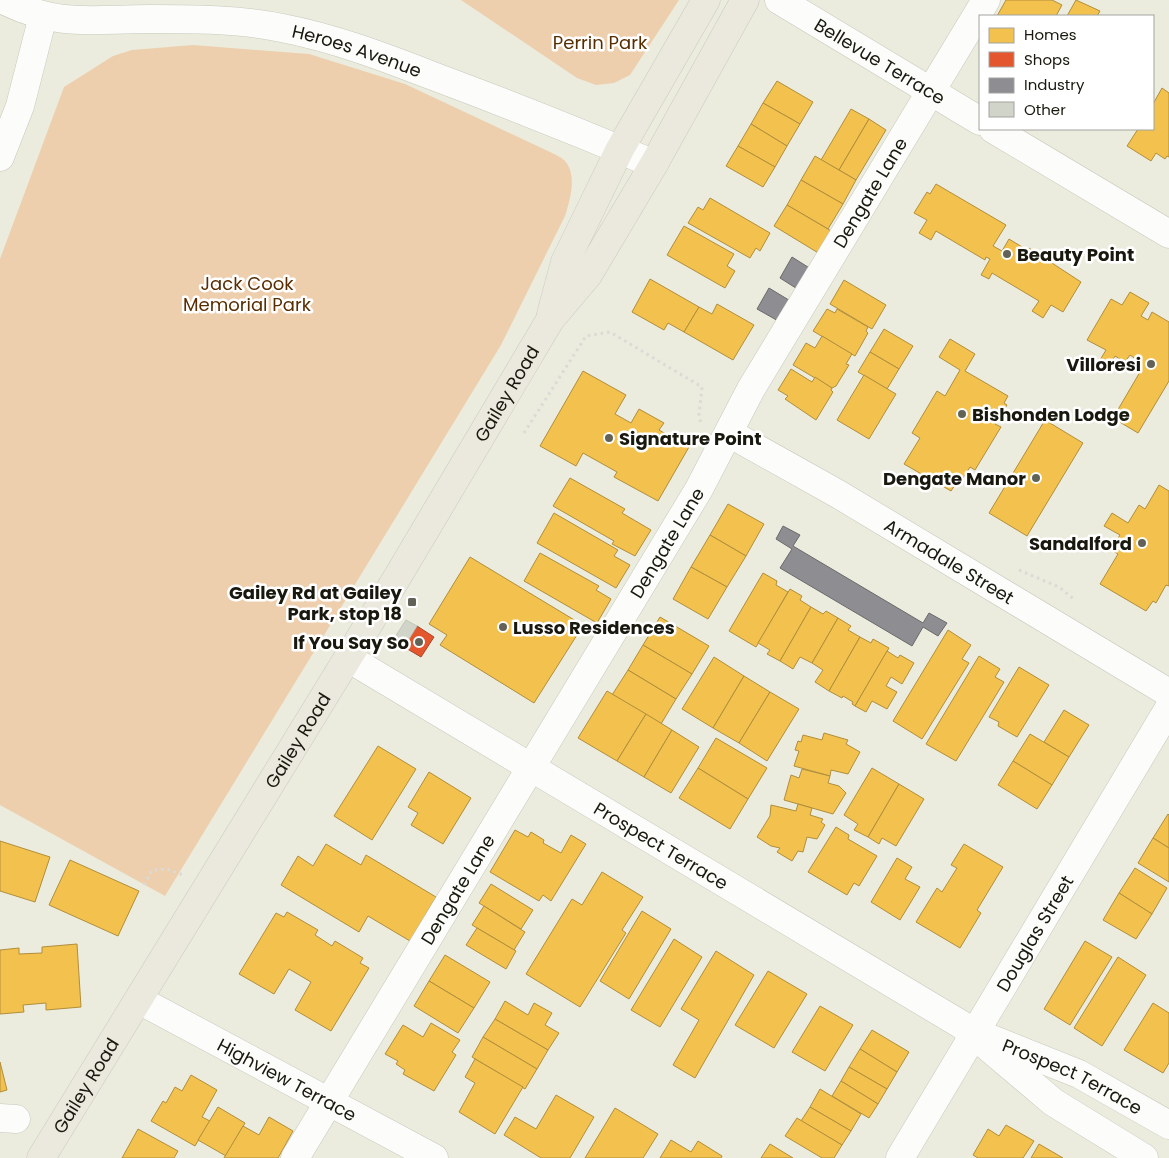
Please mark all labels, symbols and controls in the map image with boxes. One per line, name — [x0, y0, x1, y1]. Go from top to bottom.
street label: Bellevue Terrace — [810, 12, 950, 110]
legend — [979, 15, 1154, 130]
street label: Heroes Avenue — [290, 18, 425, 83]
text: Homes — [1024, 24, 1077, 45]
park label: Perrin Park — [553, 30, 648, 55]
text: Shops — [1024, 49, 1070, 70]
text: Industry — [1024, 74, 1085, 95]
text: Other — [1024, 99, 1066, 120]
street label: Dengate Lane — [827, 132, 913, 252]
place label: Beauty Point — [1017, 242, 1134, 267]
marker: Beauty Point — [1001, 248, 1013, 260]
park label: Jack Cook Memorial Park — [183, 271, 312, 317]
street label: Gailey Road — [468, 341, 545, 446]
place label: Villoresi — [1066, 352, 1141, 377]
marker: Villoresi — [1145, 358, 1157, 370]
place label: Bishonden Lodge — [972, 402, 1130, 427]
marker: Bishonden Lodge — [956, 408, 968, 420]
place label: Signature Point — [619, 426, 761, 451]
marker: Signature Point — [603, 432, 615, 444]
place label: Dengate Manor — [883, 466, 1026, 491]
marker: Dengate Manor — [1030, 472, 1042, 484]
street label: Dengate Lane — [624, 483, 710, 602]
street label: Armadale Street — [880, 512, 1019, 610]
place label: Sandalford — [1029, 531, 1132, 556]
marker: Sandalford — [1136, 537, 1148, 549]
place label: Gailey Rd at Gailey Park, stop 18 — [229, 580, 403, 626]
marker: Gailey Rd at Gailey Park, stop 18 — [406, 596, 418, 608]
place label: Lusso Residences — [513, 615, 675, 640]
marker: Lusso Residences — [497, 621, 509, 633]
place label: If You Say So — [293, 630, 409, 655]
marker: If You Say So — [413, 636, 425, 648]
street label: Gailey Road — [258, 688, 336, 793]
street label: Prospect Terrace — [589, 795, 733, 895]
street label: Dengate Lane — [414, 829, 500, 949]
street label: Douglas Street — [990, 870, 1079, 996]
street label: Highview Terrace — [213, 1032, 361, 1127]
street label: Prospect Terrace — [999, 1032, 1147, 1120]
street label: Gailey Road — [47, 1033, 124, 1138]

